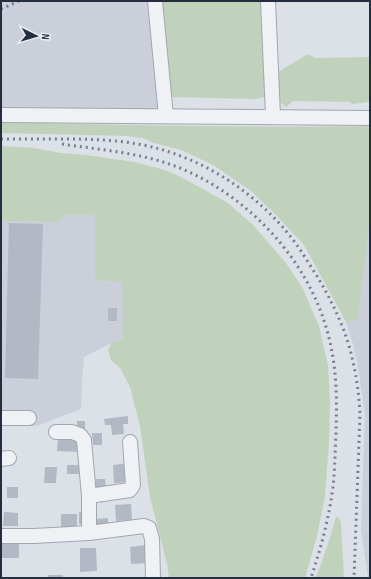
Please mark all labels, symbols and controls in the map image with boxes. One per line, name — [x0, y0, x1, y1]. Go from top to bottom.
north arrow — [16, 16, 56, 56]
text: N — [39, 33, 52, 40]

